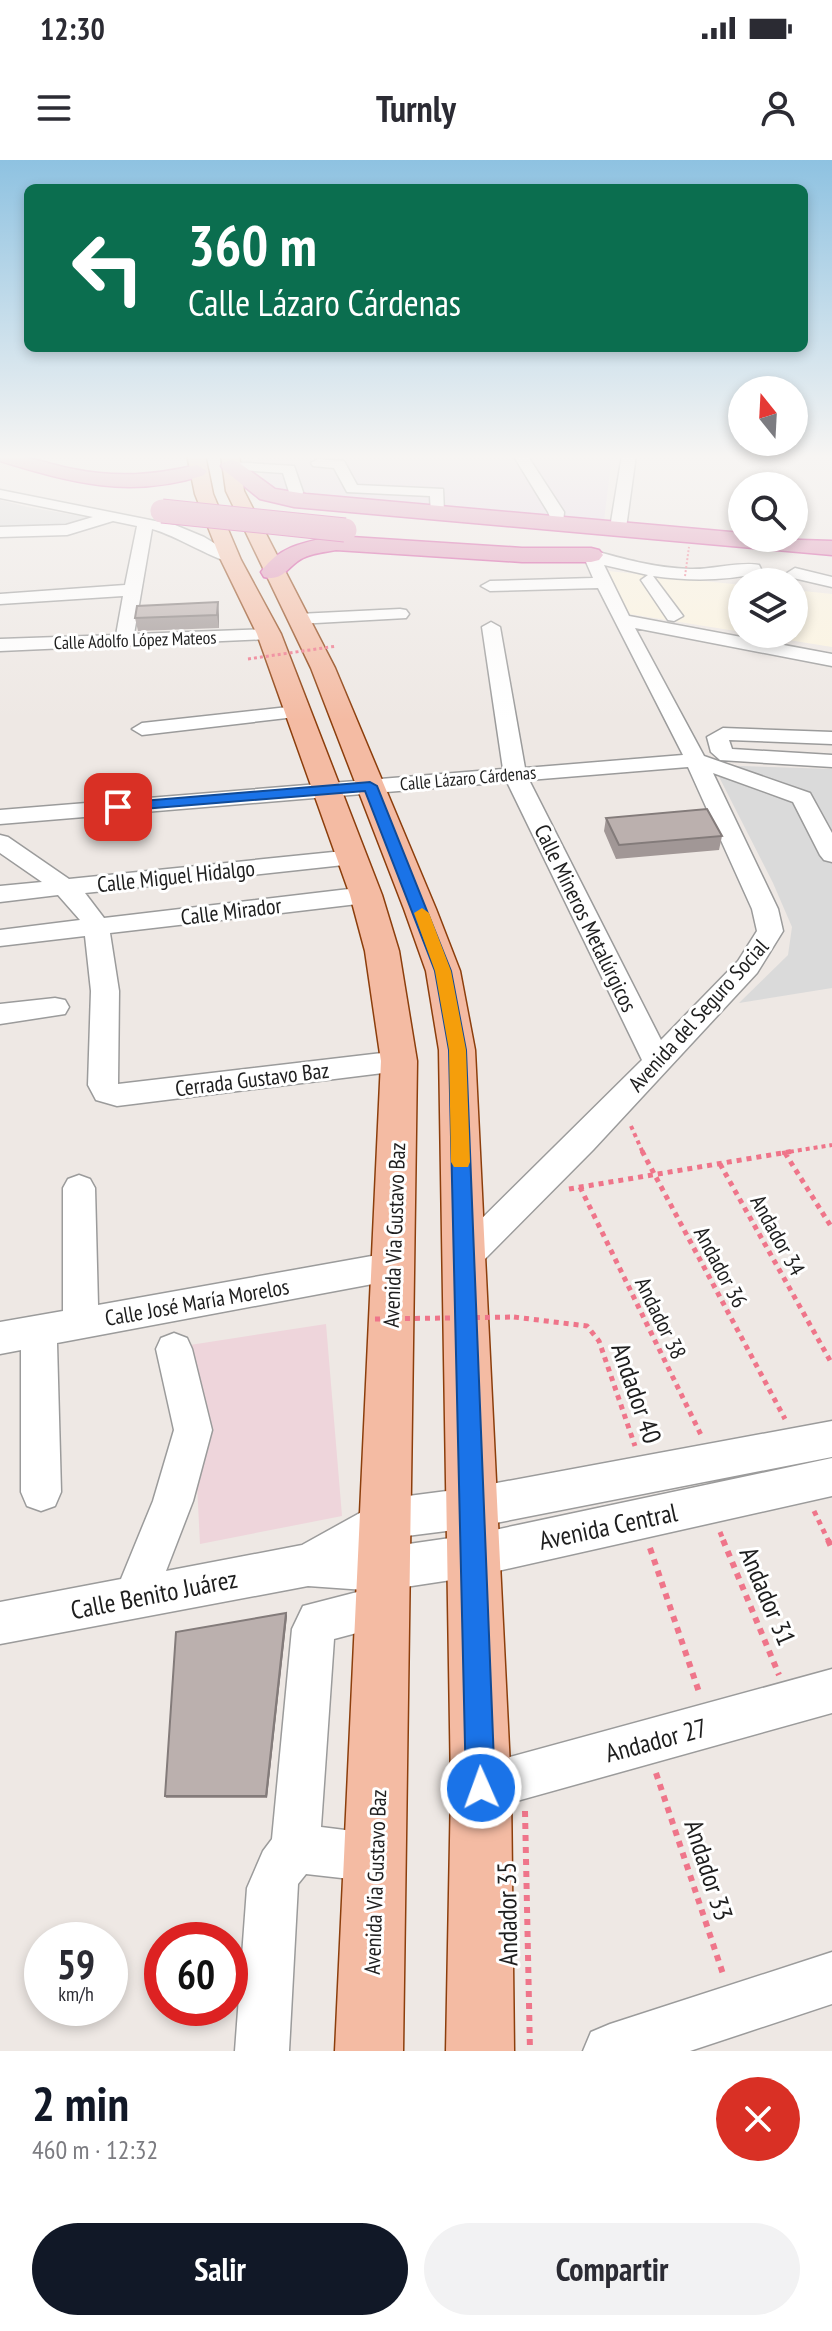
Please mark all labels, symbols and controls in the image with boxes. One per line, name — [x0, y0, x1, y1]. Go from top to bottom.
text: 12:30 — [40, 9, 105, 48]
text: Turnly — [376, 85, 456, 132]
icon: menu — [32, 86, 76, 130]
icon: person — [756, 86, 800, 130]
text: 360 m — [188, 209, 317, 281]
icon: left — [56, 216, 160, 320]
text: Calle Lázaro Cárdenas — [188, 279, 461, 326]
north arrow — [728, 376, 808, 456]
map controls — [728, 376, 808, 648]
button: search — [728, 472, 808, 552]
button: layers — [728, 568, 808, 648]
street label: Calle Adolfo López Mateos — [53, 626, 217, 654]
street label: Calle Lázaro Cárdenas — [399, 761, 537, 795]
pin — [84, 773, 152, 841]
icon: arrive — [96, 785, 140, 829]
street label: Calle Mineros Metalúrgicos — [528, 820, 644, 1016]
street label: Calle Miguel Hidalgo — [96, 854, 256, 898]
street label: Calle Mirador — [179, 891, 283, 931]
street label: Avenida del Seguro Social — [622, 932, 775, 1097]
street label: Cerrada Gustavo Baz — [173, 1056, 331, 1102]
street label: Avenida Via Gustavo Baz — [377, 1142, 411, 1328]
street label: Andador 34 — [744, 1190, 812, 1280]
street label: Andador 36 — [688, 1222, 754, 1312]
street label: Calle José María Morelos — [103, 1272, 291, 1332]
street label: Andador 38 — [629, 1272, 693, 1364]
street label: Andador 40 — [604, 1339, 670, 1447]
street label: Avenida Central — [536, 1495, 680, 1557]
street label: Andador 31 — [733, 1542, 803, 1650]
street label: Calle Benito Juárez — [68, 1562, 240, 1626]
street label: Andador 27 — [602, 1711, 710, 1769]
position arrow — [439, 1746, 523, 1830]
street label: Avenida Via Gustavo Baz — [358, 1789, 392, 1975]
street label: Andador 33 — [677, 1815, 741, 1925]
street label: Andador 35 — [490, 1862, 524, 1966]
speed limit sign: 60 — [144, 1922, 248, 2026]
text: 59 — [57, 1938, 95, 1990]
text: km/h — [58, 1981, 94, 2007]
text: 2 min — [32, 2072, 129, 2134]
button: close — [716, 2077, 800, 2161]
text: 460 m · 12:32 — [32, 2133, 158, 2166]
button: Salir — [32, 2223, 408, 2315]
button: Compartir — [424, 2223, 800, 2315]

